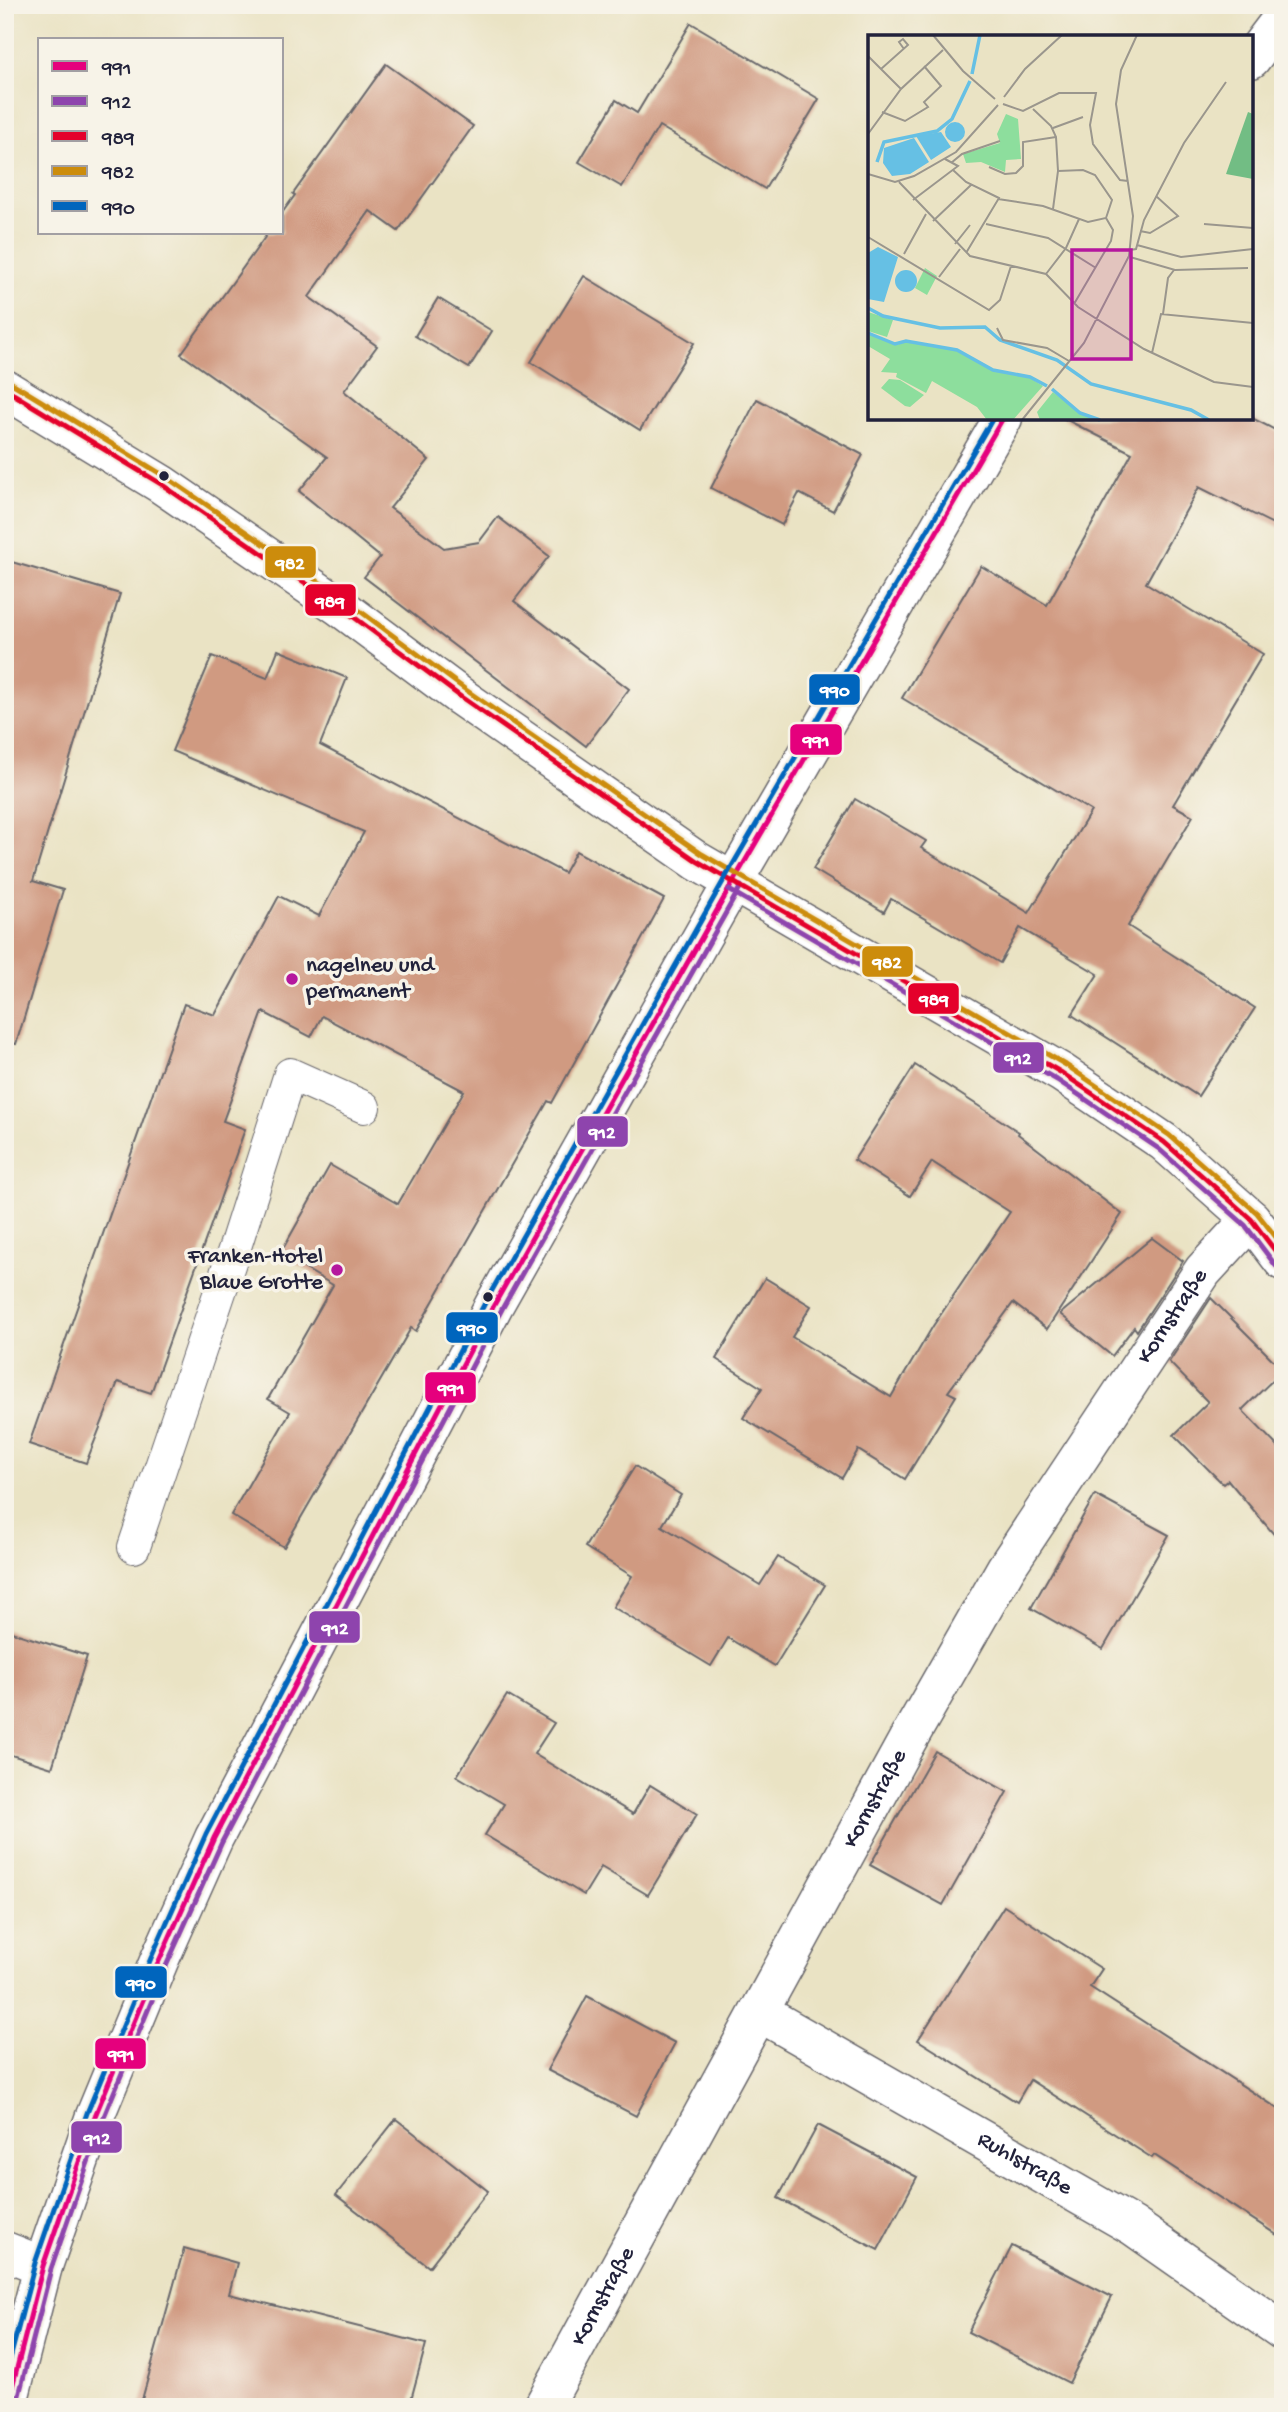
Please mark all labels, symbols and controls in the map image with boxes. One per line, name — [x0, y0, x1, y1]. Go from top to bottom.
inset map — [868, 35, 1253, 420]
legend — [38, 38, 284, 234]
text: 991 — [101, 58, 132, 83]
text: 912 — [101, 92, 131, 117]
text: 989 — [101, 128, 135, 153]
text: 982 — [101, 162, 134, 187]
text: 990 — [101, 198, 135, 223]
unlabelled marker — [157, 469, 171, 483]
line badge: 982 — [264, 545, 317, 579]
text: 982 — [274, 554, 305, 577]
line badge: 989 — [304, 583, 357, 617]
text: 989 — [314, 592, 345, 615]
line badge: 990 — [808, 673, 861, 706]
text: 990 — [819, 681, 850, 704]
line badge: 991 — [789, 723, 843, 756]
text: 991 — [802, 731, 829, 754]
line badge: 982 — [861, 945, 914, 978]
place label: nagelneu und permanent — [305, 953, 435, 1006]
text: 982 — [871, 953, 902, 976]
marker: nagelneu und permanent — [284, 971, 300, 987]
line badge: 989 — [907, 982, 960, 1015]
text: 989 — [918, 990, 949, 1013]
line badge: 912 — [992, 1041, 1045, 1074]
text: 912 — [1004, 1049, 1032, 1072]
line badge: 912 — [576, 1115, 629, 1148]
text: 912 — [588, 1123, 616, 1146]
place label: Franken-Hotel Blaue Grotte — [187, 1244, 324, 1297]
marker: Franken-Hotel Blaue Grotte — [329, 1262, 345, 1278]
street label: Kornstraße — [1132, 1263, 1215, 1369]
unlabelled marker — [481, 1290, 495, 1304]
line badge: 990 — [445, 1311, 499, 1344]
text: 990 — [456, 1319, 487, 1342]
line badge: 991 — [424, 1371, 477, 1404]
text: 991 — [437, 1379, 464, 1402]
line badge: 912 — [308, 1610, 361, 1644]
text: 912 — [321, 1619, 349, 1642]
street label: Kornstraße — [838, 1744, 914, 1853]
line badge: 990 — [114, 1965, 168, 1999]
text: 990 — [125, 1974, 156, 1997]
line badge: 991 — [94, 2037, 147, 2070]
text: 991 — [107, 2045, 134, 2068]
line badge: 912 — [70, 2120, 123, 2154]
street label: Ruhlstraße — [972, 2126, 1078, 2202]
text: 912 — [83, 2129, 111, 2152]
street label: Kornstraße — [566, 2241, 642, 2350]

